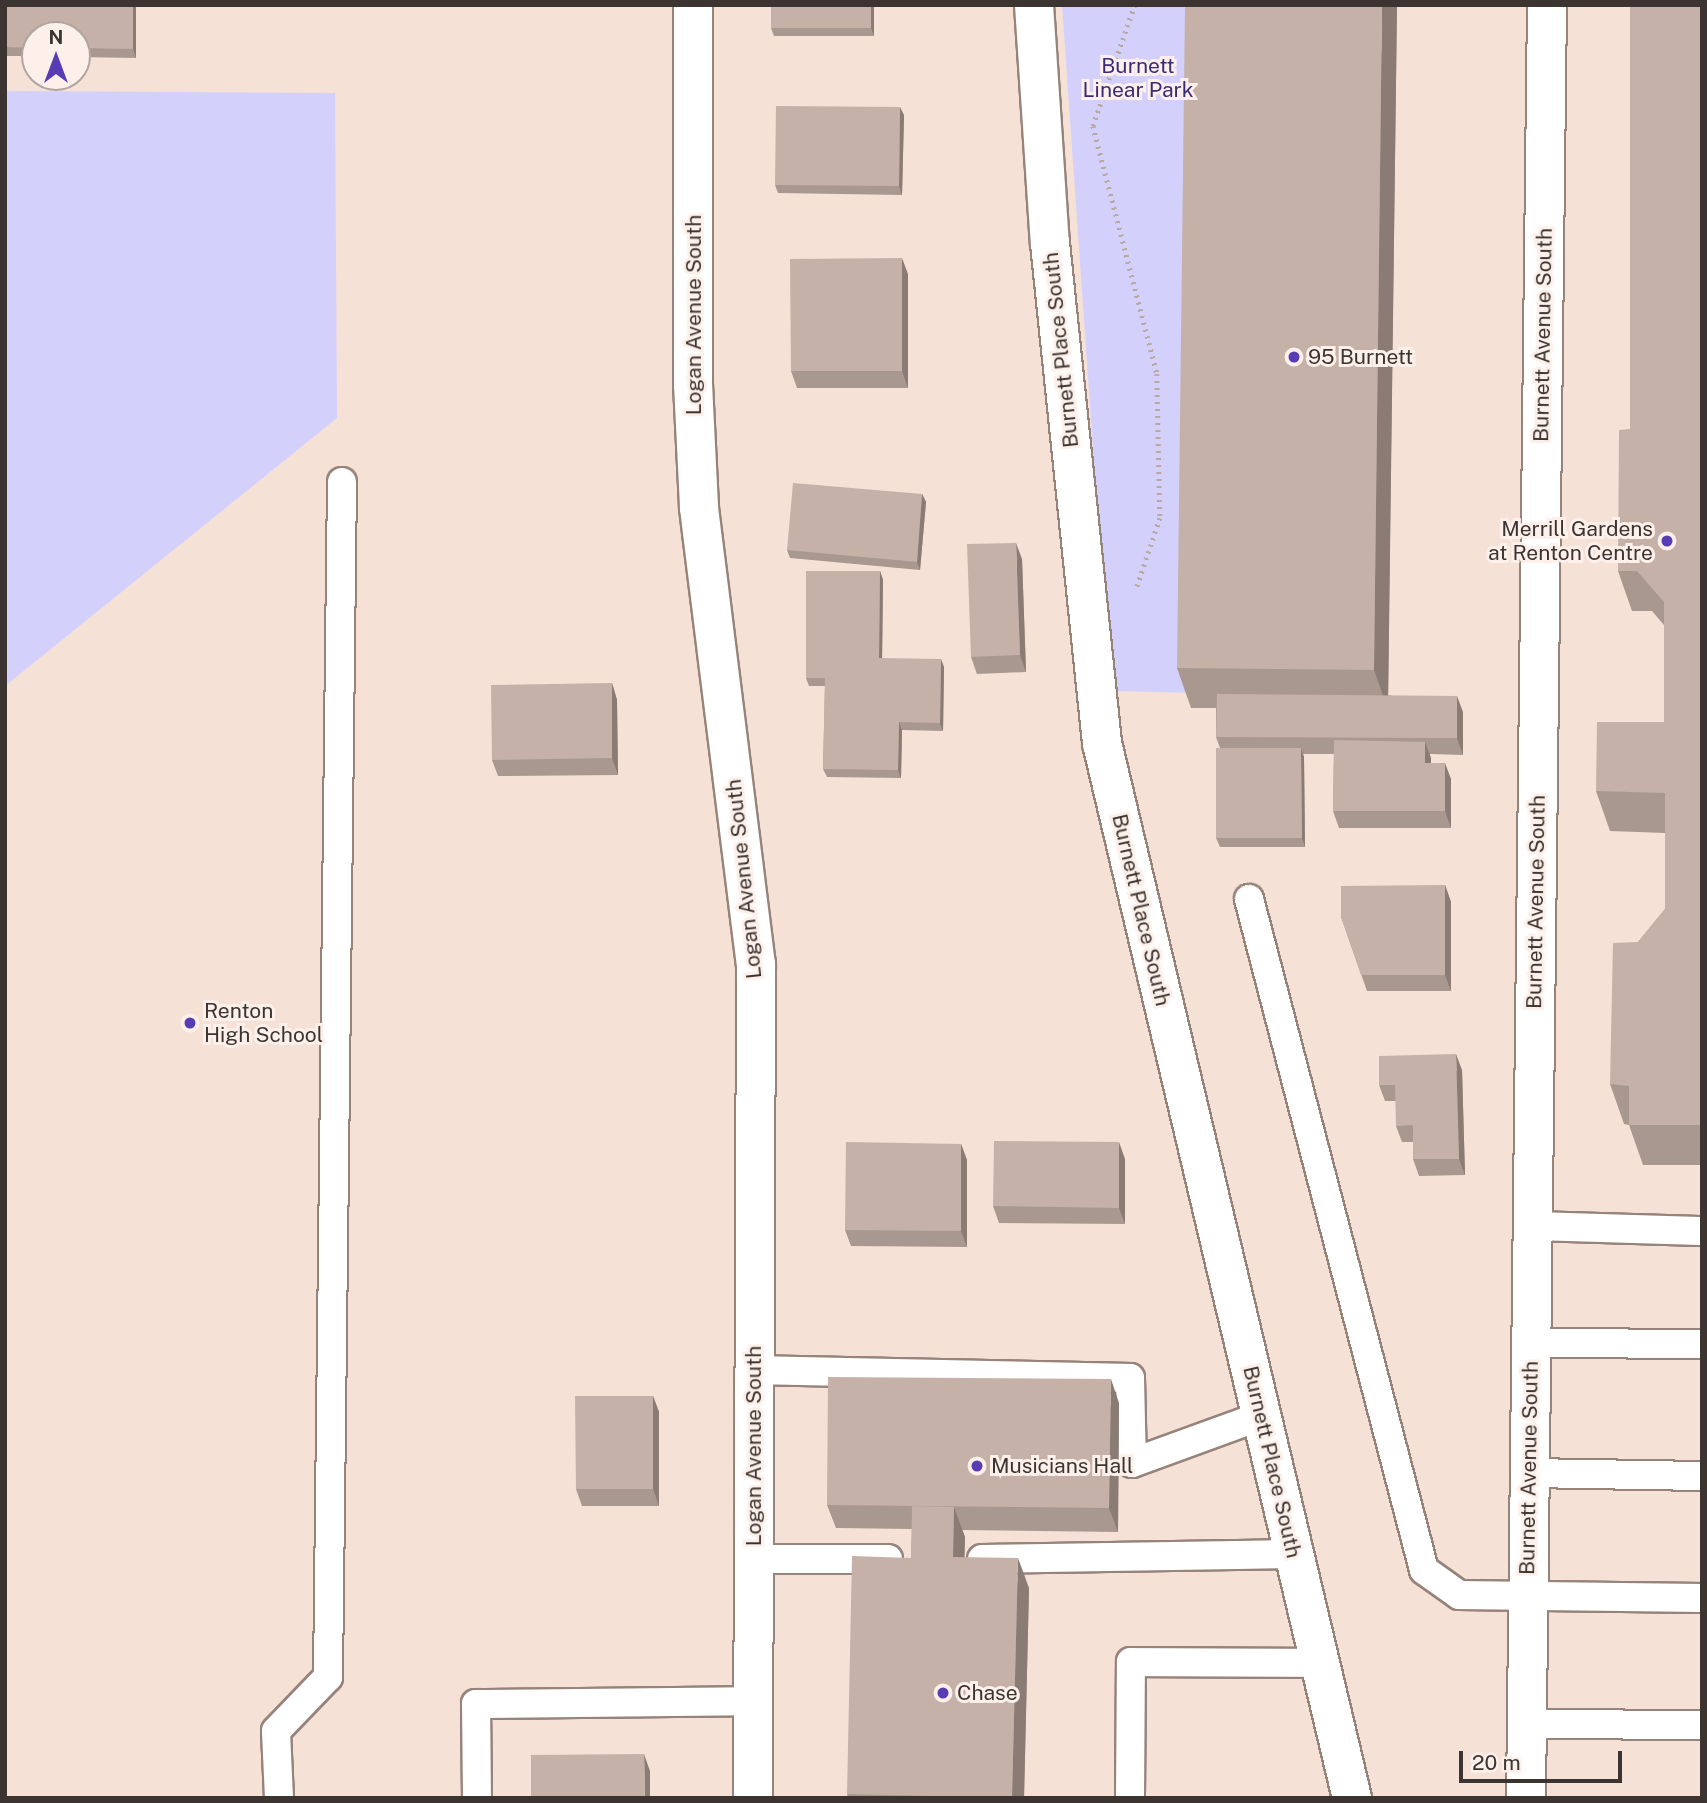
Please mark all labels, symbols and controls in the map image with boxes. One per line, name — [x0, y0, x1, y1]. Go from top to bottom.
north arrow — [21, 21, 91, 91]
text: N — [49, 26, 63, 48]
park label: Burnett Linear Park — [1082, 53, 1194, 103]
street label: Logan Avenue South — [681, 215, 707, 415]
street label: Burnett Avenue South — [1529, 228, 1557, 442]
street label: Burnett Place South — [1038, 251, 1084, 449]
place label: 95 Burnett — [1308, 344, 1413, 370]
marker: 95 Burnett — [1286, 349, 1302, 365]
place label: Merrill Gardens at Renton Centre — [1488, 516, 1653, 566]
marker: Merrill Gardens at Renton Centre — [1659, 533, 1675, 549]
street label: Logan Avenue South — [721, 778, 767, 980]
street label: Burnett Avenue South — [1522, 795, 1550, 1009]
street label: Burnett Place South — [1107, 811, 1175, 1009]
place label: Renton High School — [204, 998, 323, 1048]
marker: Renton High School — [182, 1015, 198, 1031]
street label: Logan Avenue South — [741, 1346, 767, 1546]
street label: Burnett Avenue South — [1515, 1361, 1543, 1575]
street label: Burnett Place South — [1238, 1363, 1306, 1561]
place label: Musicians Hall — [991, 1453, 1133, 1479]
marker: Musicians Hall — [969, 1458, 985, 1474]
place label: Chase — [957, 1680, 1018, 1706]
marker: Chase — [935, 1685, 951, 1701]
scale bar — [1462, 1736, 1625, 1780]
text: 20 m — [1472, 1750, 1521, 1775]

